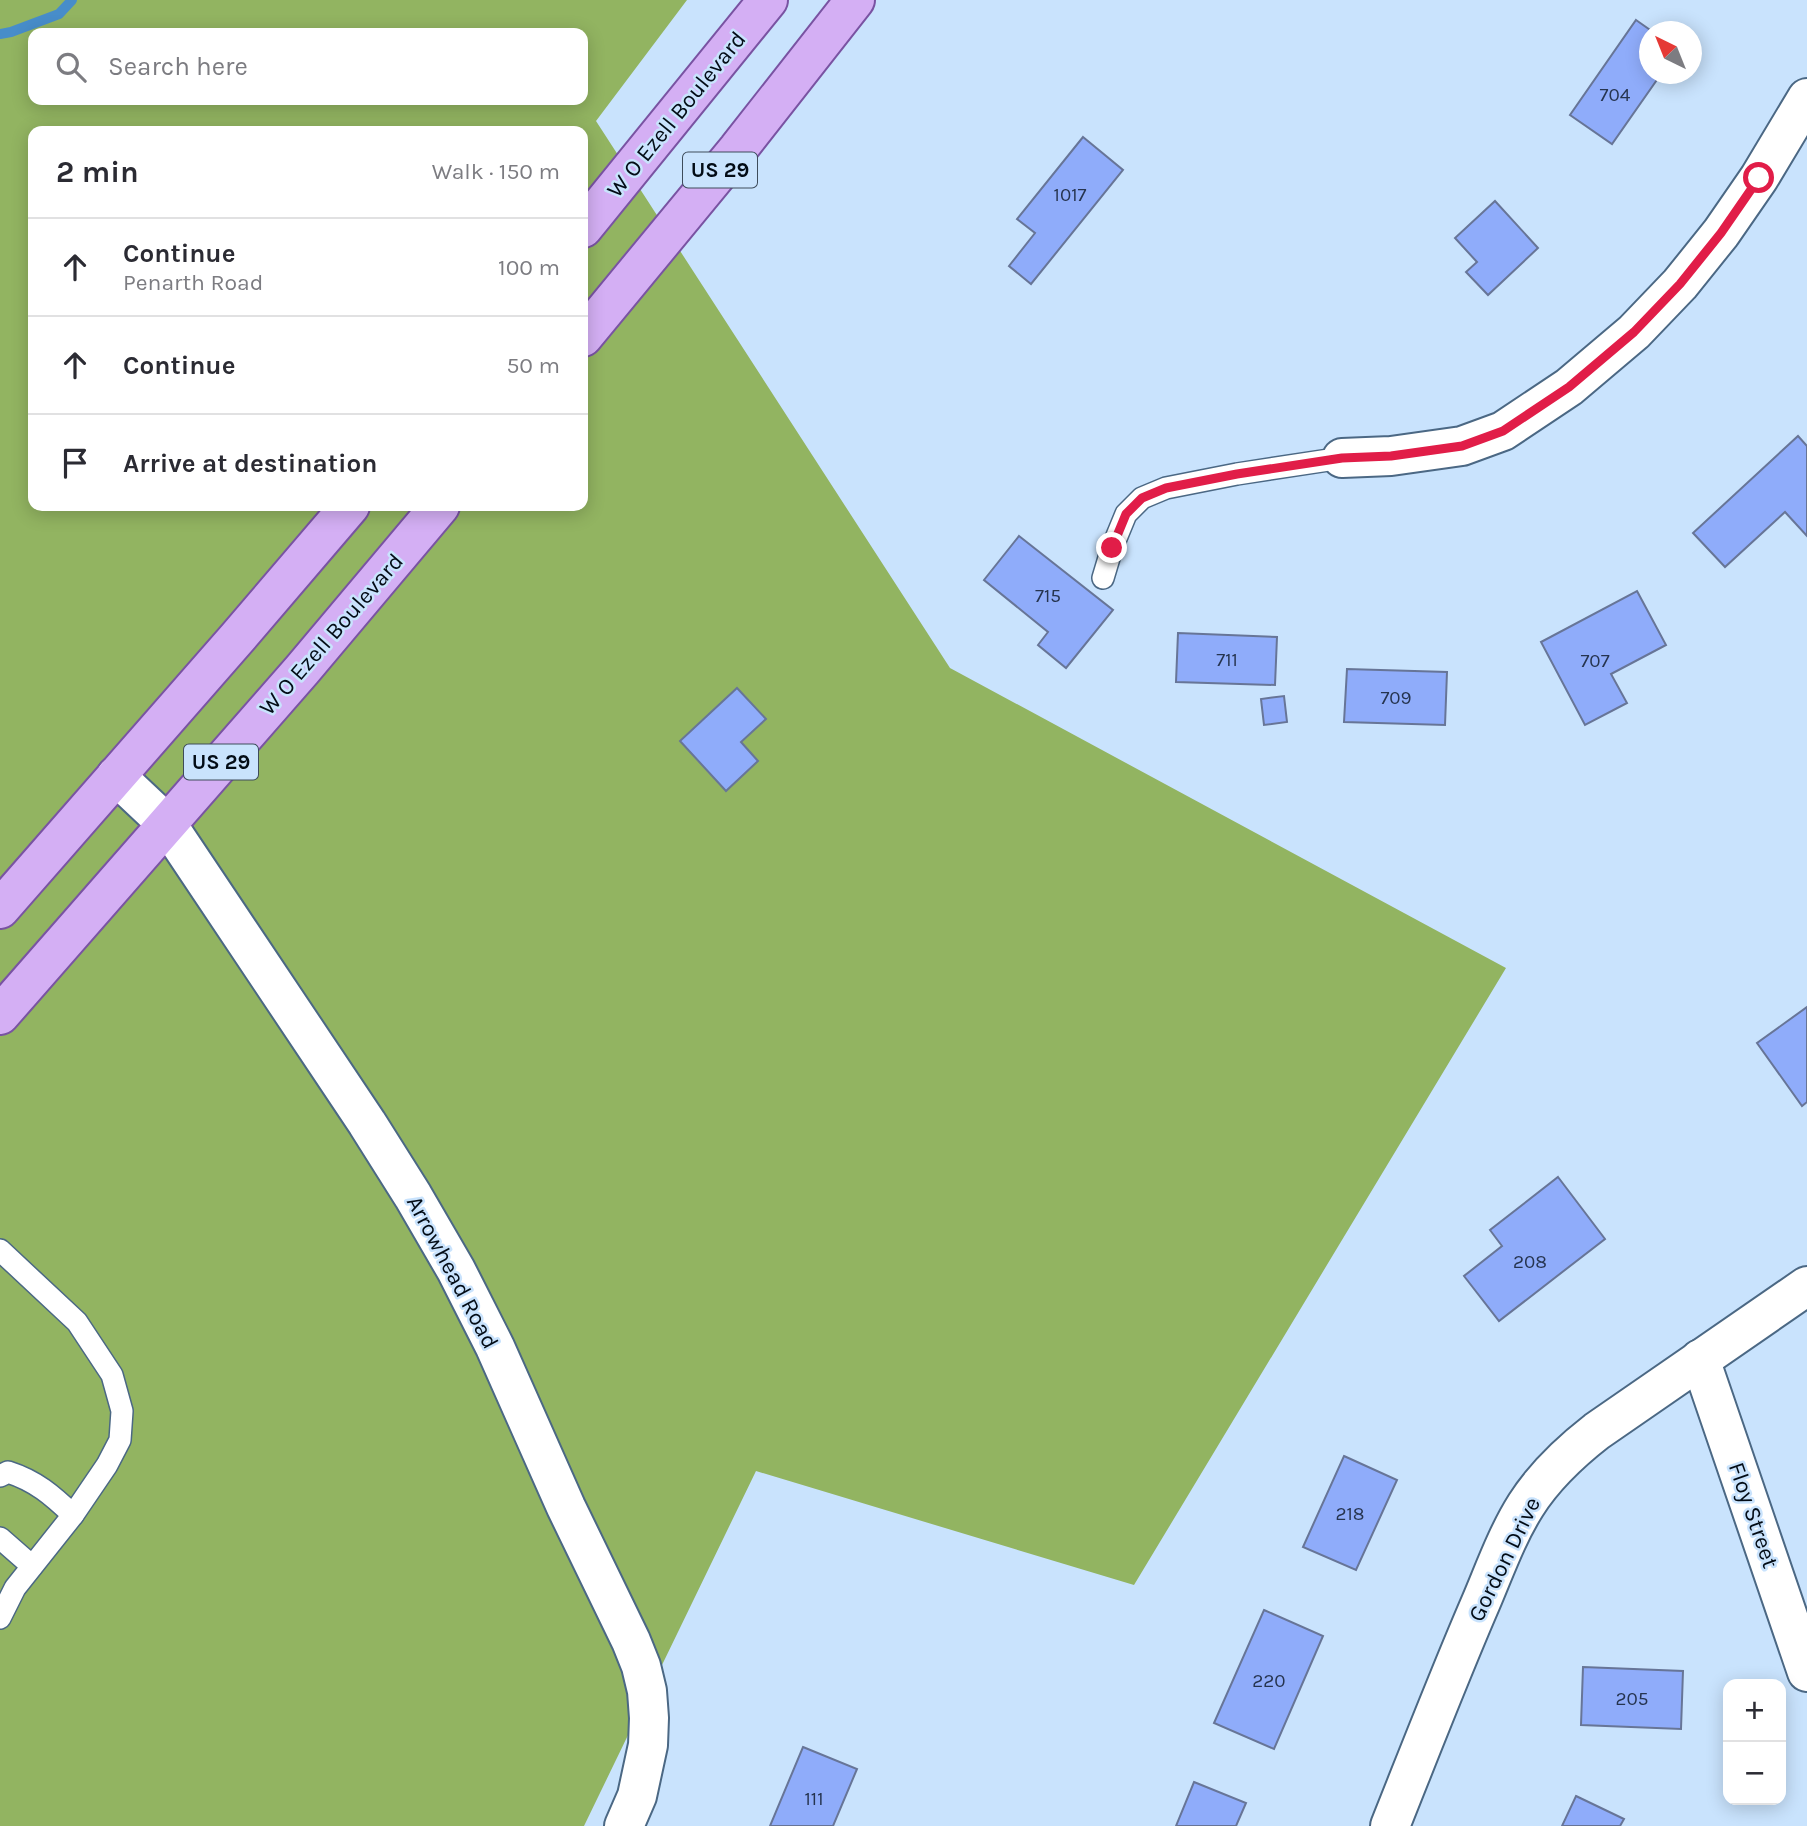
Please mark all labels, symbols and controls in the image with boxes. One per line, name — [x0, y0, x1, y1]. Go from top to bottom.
north arrow — [1639, 21, 1702, 84]
street label: W O Ezell Boulevard — [601, 26, 752, 203]
search box — [28, 28, 588, 105]
icon: search — [52, 48, 90, 86]
text: Search here — [108, 51, 248, 82]
house number: 704 — [1600, 84, 1631, 106]
road number: US 29 — [683, 152, 757, 188]
text: 2 min — [56, 154, 139, 190]
text: Walk · 150 m — [432, 158, 560, 185]
route start — [1743, 162, 1774, 193]
house number: 1017 — [1054, 184, 1086, 206]
text: Continue — [123, 238, 235, 269]
icon: ahead — [56, 248, 94, 286]
text: 100 m — [498, 254, 560, 281]
text: Penarth Road — [123, 269, 263, 296]
icon: ahead — [56, 346, 94, 384]
text: Continue — [123, 350, 235, 381]
text: 50 m — [506, 352, 560, 379]
icon: arrive — [56, 444, 94, 482]
text: Arrive at destination — [123, 448, 377, 479]
route end — [1096, 532, 1127, 563]
street label: W O Ezell Boulevard — [254, 548, 409, 721]
house number: 715 — [1035, 585, 1061, 607]
house number: 711 — [1216, 649, 1238, 671]
house number: 707 — [1580, 650, 1610, 672]
house number: 709 — [1380, 687, 1412, 709]
road number: US 29 — [184, 744, 258, 780]
street label: Arrowhead Road — [401, 1191, 504, 1353]
house number: 208 — [1513, 1251, 1547, 1273]
street label: Floy Street — [1723, 1459, 1784, 1572]
street label: Gordon Drive — [1463, 1493, 1546, 1626]
house number: 218 — [1336, 1503, 1364, 1525]
house number: 220 — [1252, 1670, 1286, 1692]
map controls — [1723, 1679, 1786, 1805]
button: + — [1723, 1679, 1786, 1742]
house number: 205 — [1615, 1688, 1649, 1710]
button: − — [1723, 1742, 1786, 1805]
house number: 111 — [805, 1788, 823, 1810]

